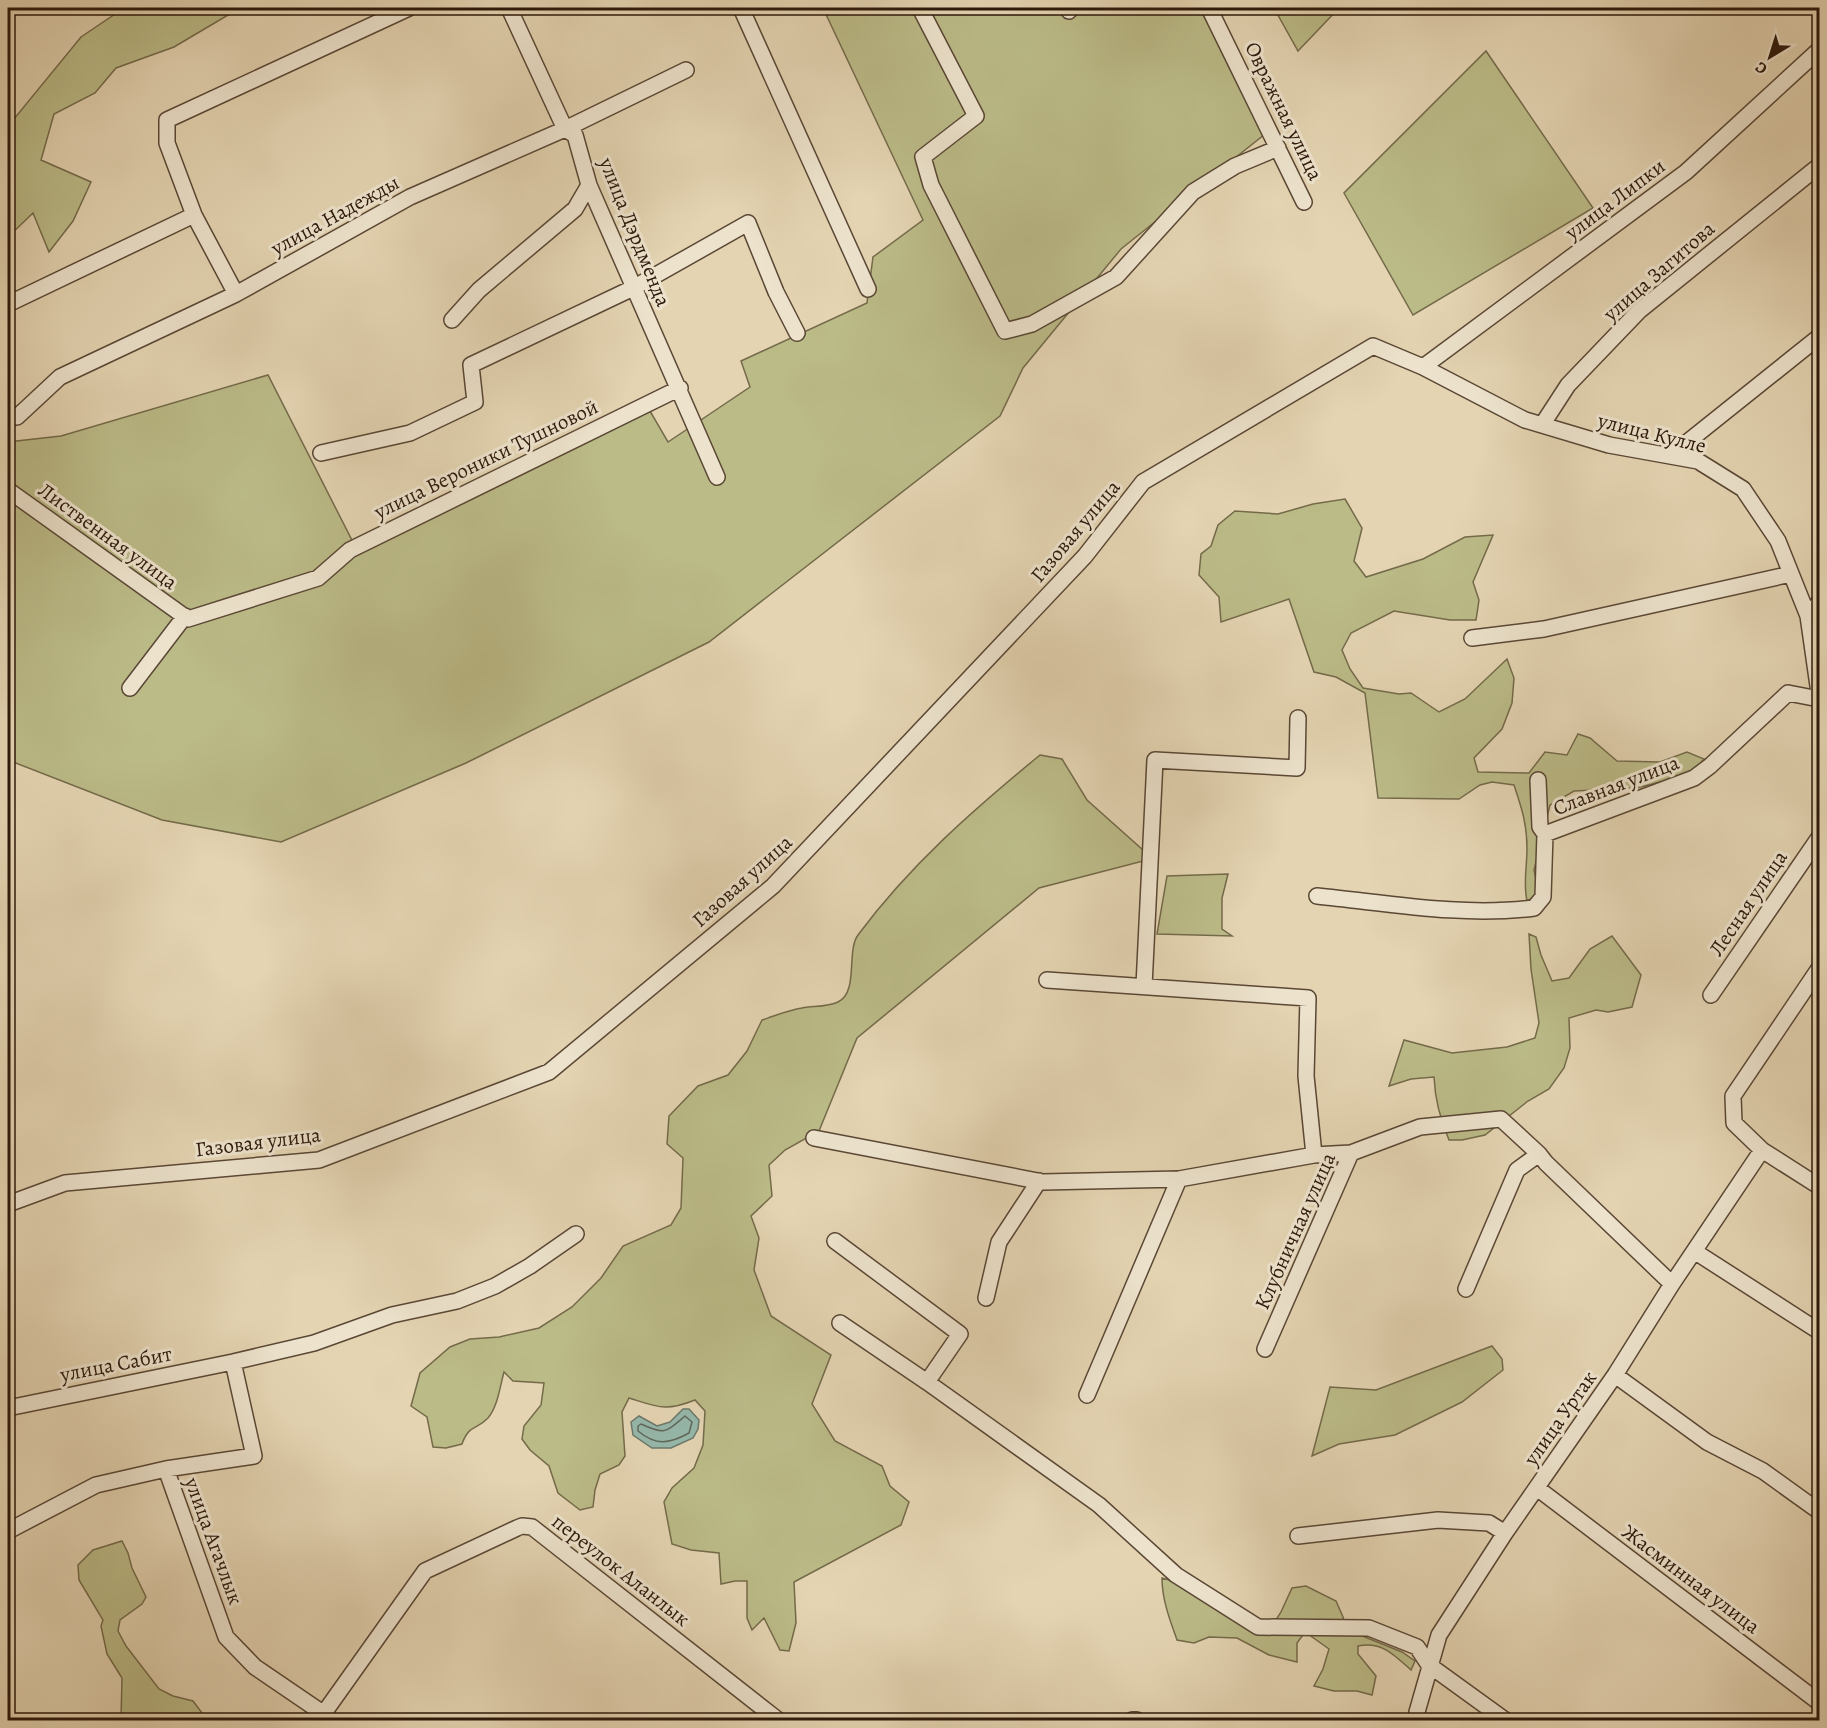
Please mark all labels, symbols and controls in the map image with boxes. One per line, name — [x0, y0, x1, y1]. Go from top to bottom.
north arrow — [1740, 27, 1800, 87]
street label: Овражная улица — [1238, 37, 1330, 185]
text: С — [1751, 56, 1772, 80]
street label: улица Липки — [1558, 152, 1671, 246]
street label: улица Дэрдменда — [592, 153, 678, 311]
street label: улица Надежды — [265, 168, 404, 262]
street label: улица Загитова — [1597, 215, 1721, 328]
street label: улица Вероники Тушновой — [368, 392, 603, 526]
street label: улица Кулле — [1594, 406, 1709, 460]
street label: Газовая улица — [1024, 474, 1126, 588]
street label: Лиственная улица — [33, 476, 184, 596]
street label: Славная улица — [1549, 748, 1683, 822]
street label: Газовая улица — [686, 828, 798, 934]
street label: Лесная улица — [1702, 844, 1794, 961]
street label: Газовая улица — [194, 1120, 323, 1164]
street label: Клубничная улица — [1248, 1148, 1342, 1314]
street label: улица Сабит — [57, 1339, 174, 1389]
street label: улица Уртак — [1516, 1365, 1603, 1472]
street label: улица Агачлык — [178, 1473, 250, 1609]
street label: переулок Аланлык — [546, 1507, 696, 1633]
street label: Жасминная улица — [1616, 1518, 1766, 1640]

